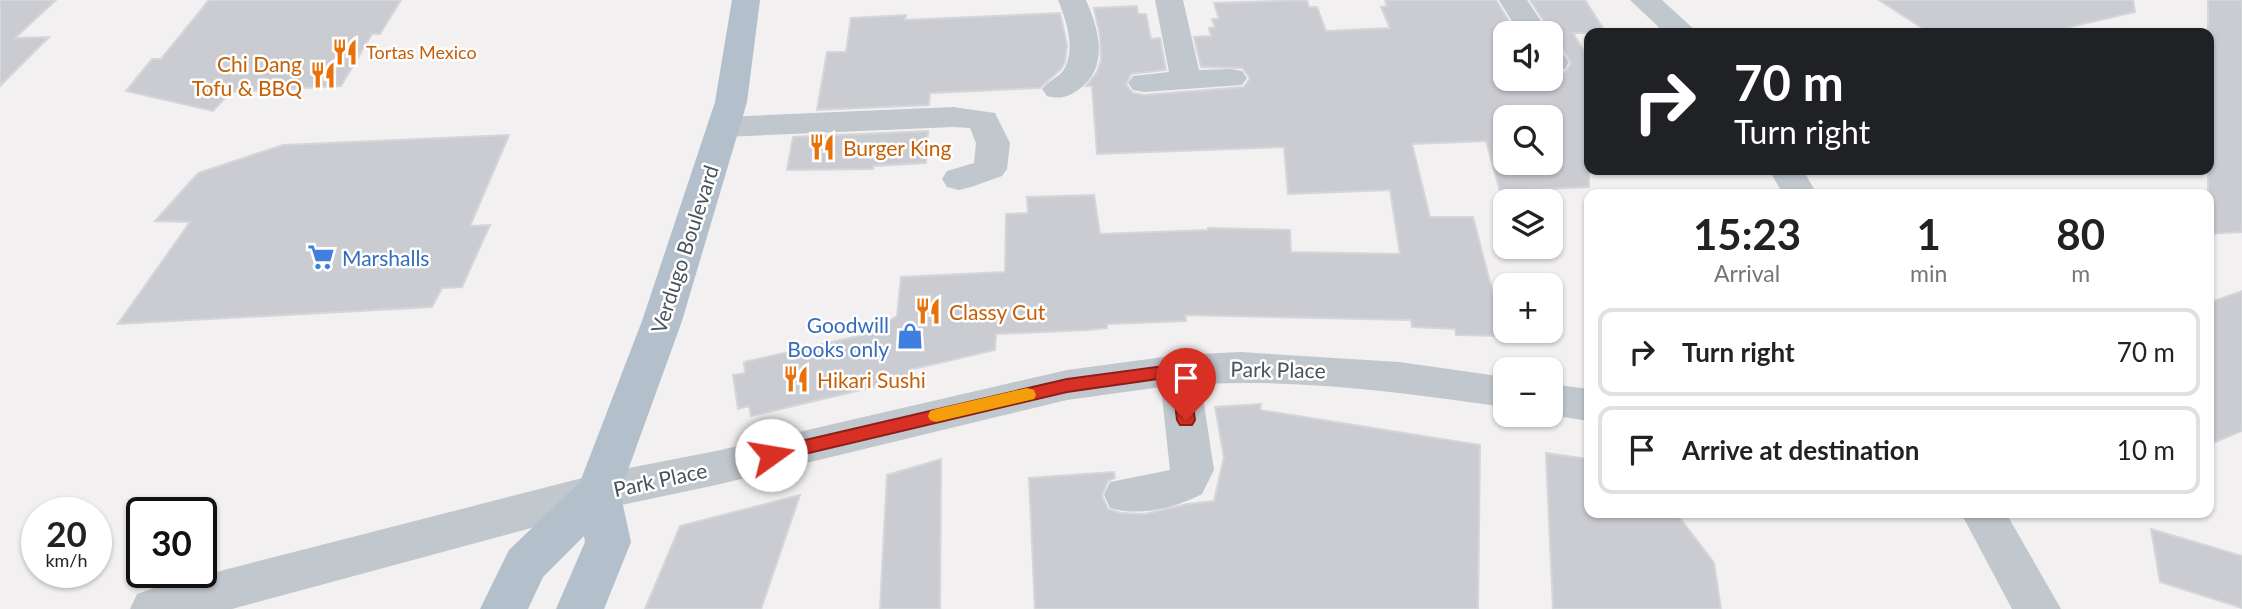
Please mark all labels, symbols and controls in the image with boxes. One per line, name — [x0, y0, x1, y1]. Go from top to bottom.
map controls — [1493, 21, 1563, 427]
button: sound — [1493, 21, 1563, 91]
restaurant icon: Tortas Mexico — [330, 37, 360, 67]
place label: Tortas Mexico — [366, 41, 477, 63]
place label: Chi Dang Tofu & BBQ — [192, 51, 302, 100]
text: 70 m — [1734, 53, 1844, 111]
icon: right — [1619, 56, 1710, 147]
restaurant icon: Chi Dang Tofu & BBQ — [308, 60, 338, 90]
button: search — [1493, 105, 1563, 175]
text: Turn right — [1734, 112, 1870, 151]
restaurant icon: Burger King — [807, 132, 837, 162]
place label: Burger King — [843, 135, 952, 160]
street label: Verdugo Boulevard — [645, 162, 723, 336]
button: layers — [1493, 189, 1563, 259]
text: 15:23 — [1693, 209, 1801, 259]
text: 1 — [1917, 209, 1941, 259]
text: 80 — [2056, 209, 2105, 259]
supermarket icon: Marshalls — [306, 242, 336, 272]
place label: Marshalls — [342, 245, 429, 270]
text: Arrival — [1714, 259, 1780, 287]
text: min — [1910, 259, 1947, 287]
text: m — [2071, 259, 2090, 287]
button: + — [1493, 273, 1563, 343]
restaurant icon: Classy Cut — [913, 296, 943, 326]
place label: Classy Cut — [949, 299, 1046, 324]
place label: Goodwill Books only — [787, 312, 889, 361]
shop icon: Goodwill Books only — [895, 321, 925, 351]
icon: right — [1623, 333, 1661, 371]
text: Turn right — [1682, 336, 1795, 368]
text: 70 m — [2117, 336, 2175, 368]
pin — [1156, 348, 1216, 420]
street label: Park Place — [1230, 356, 1326, 382]
button: − — [1493, 357, 1563, 427]
icon: arrive — [1167, 359, 1205, 397]
restaurant icon: Hikari Sushi — [781, 364, 811, 394]
place label: Hikari Sushi — [817, 367, 926, 392]
position arrow — [734, 418, 808, 492]
icon: arrive — [1623, 431, 1661, 469]
text: Arrive at destination — [1682, 434, 1919, 466]
text: 10 m — [2117, 434, 2175, 466]
street label: Park Place — [611, 457, 709, 501]
speed limit sign: 30 — [126, 497, 217, 588]
text: 20 — [46, 512, 87, 554]
text: km/h — [45, 549, 88, 571]

